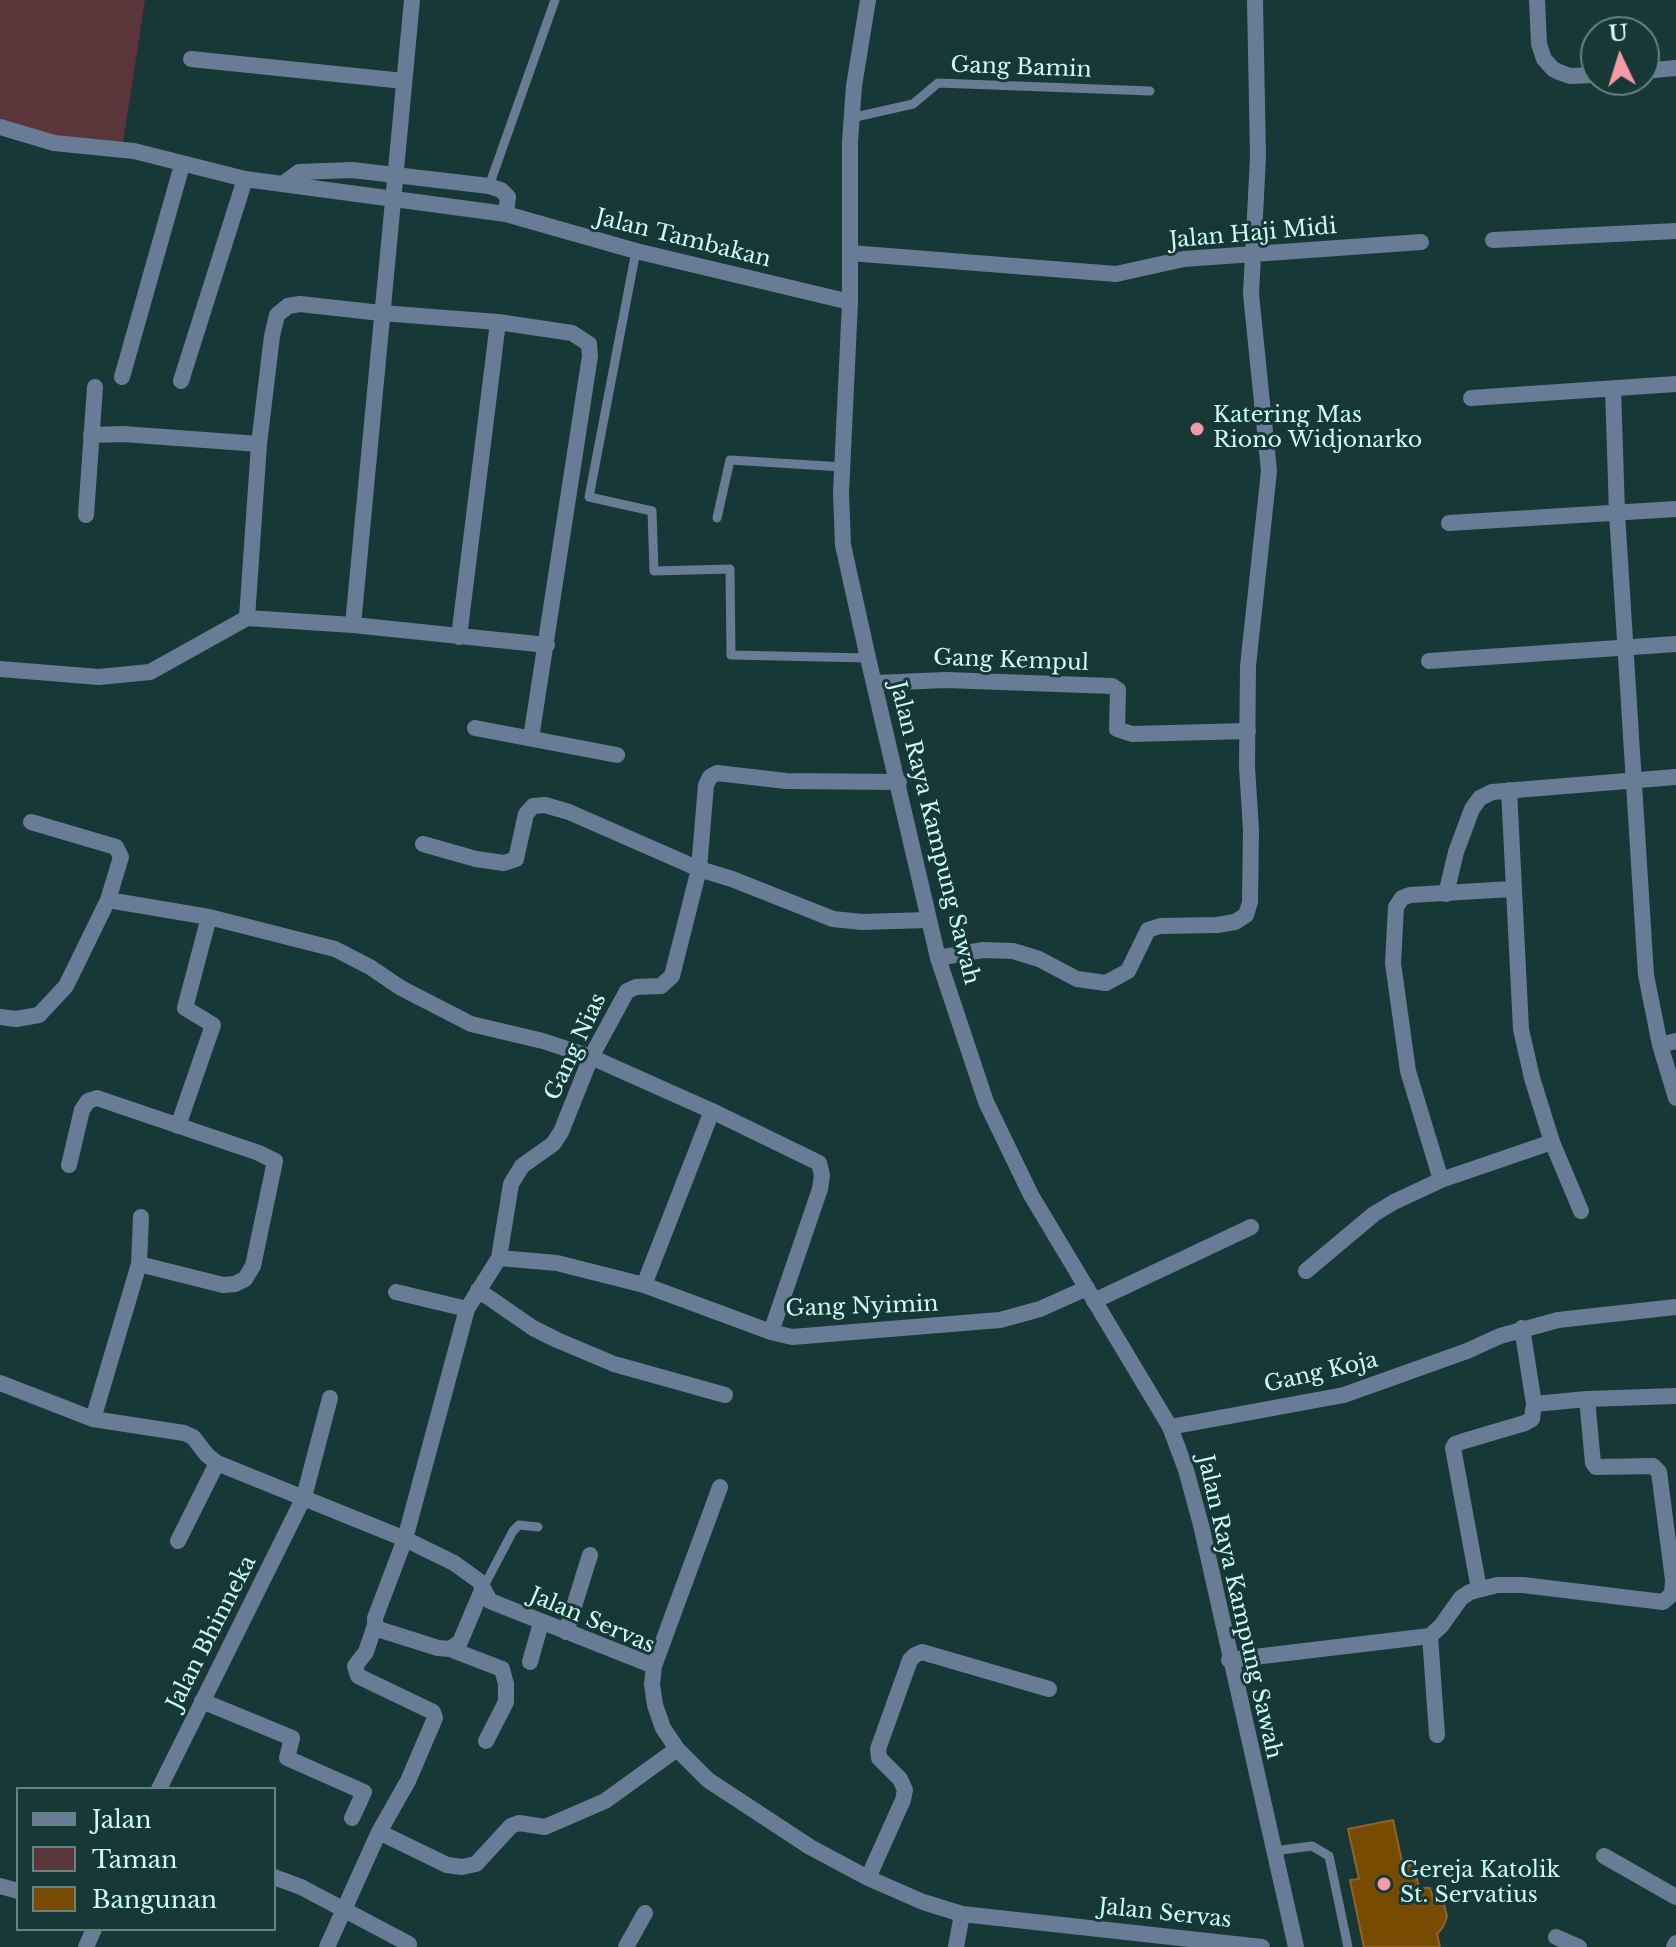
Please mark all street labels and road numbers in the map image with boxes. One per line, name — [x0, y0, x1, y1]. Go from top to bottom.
street label: Gang Bamin — [950, 52, 1092, 84]
street label: Jalan Tambakan — [593, 204, 773, 274]
street label: Jalan Haji Midi — [1168, 214, 1338, 254]
street label: Gang Kempul — [933, 645, 1089, 677]
street label: Jalan Raya Kampung Sawah — [884, 679, 984, 987]
street label: Gang Nias — [540, 989, 612, 1105]
street label: Gang Nyimin — [785, 1291, 939, 1323]
street label: Gang Koja — [1262, 1347, 1380, 1399]
street label: Jalan Raya Kampung Sawah — [1191, 1452, 1287, 1762]
street label: Jalan Bhinneka — [162, 1552, 262, 1714]
street label: Jalan Servas — [525, 1583, 659, 1659]
street label: Jalan Servas — [1097, 1894, 1233, 1934]

